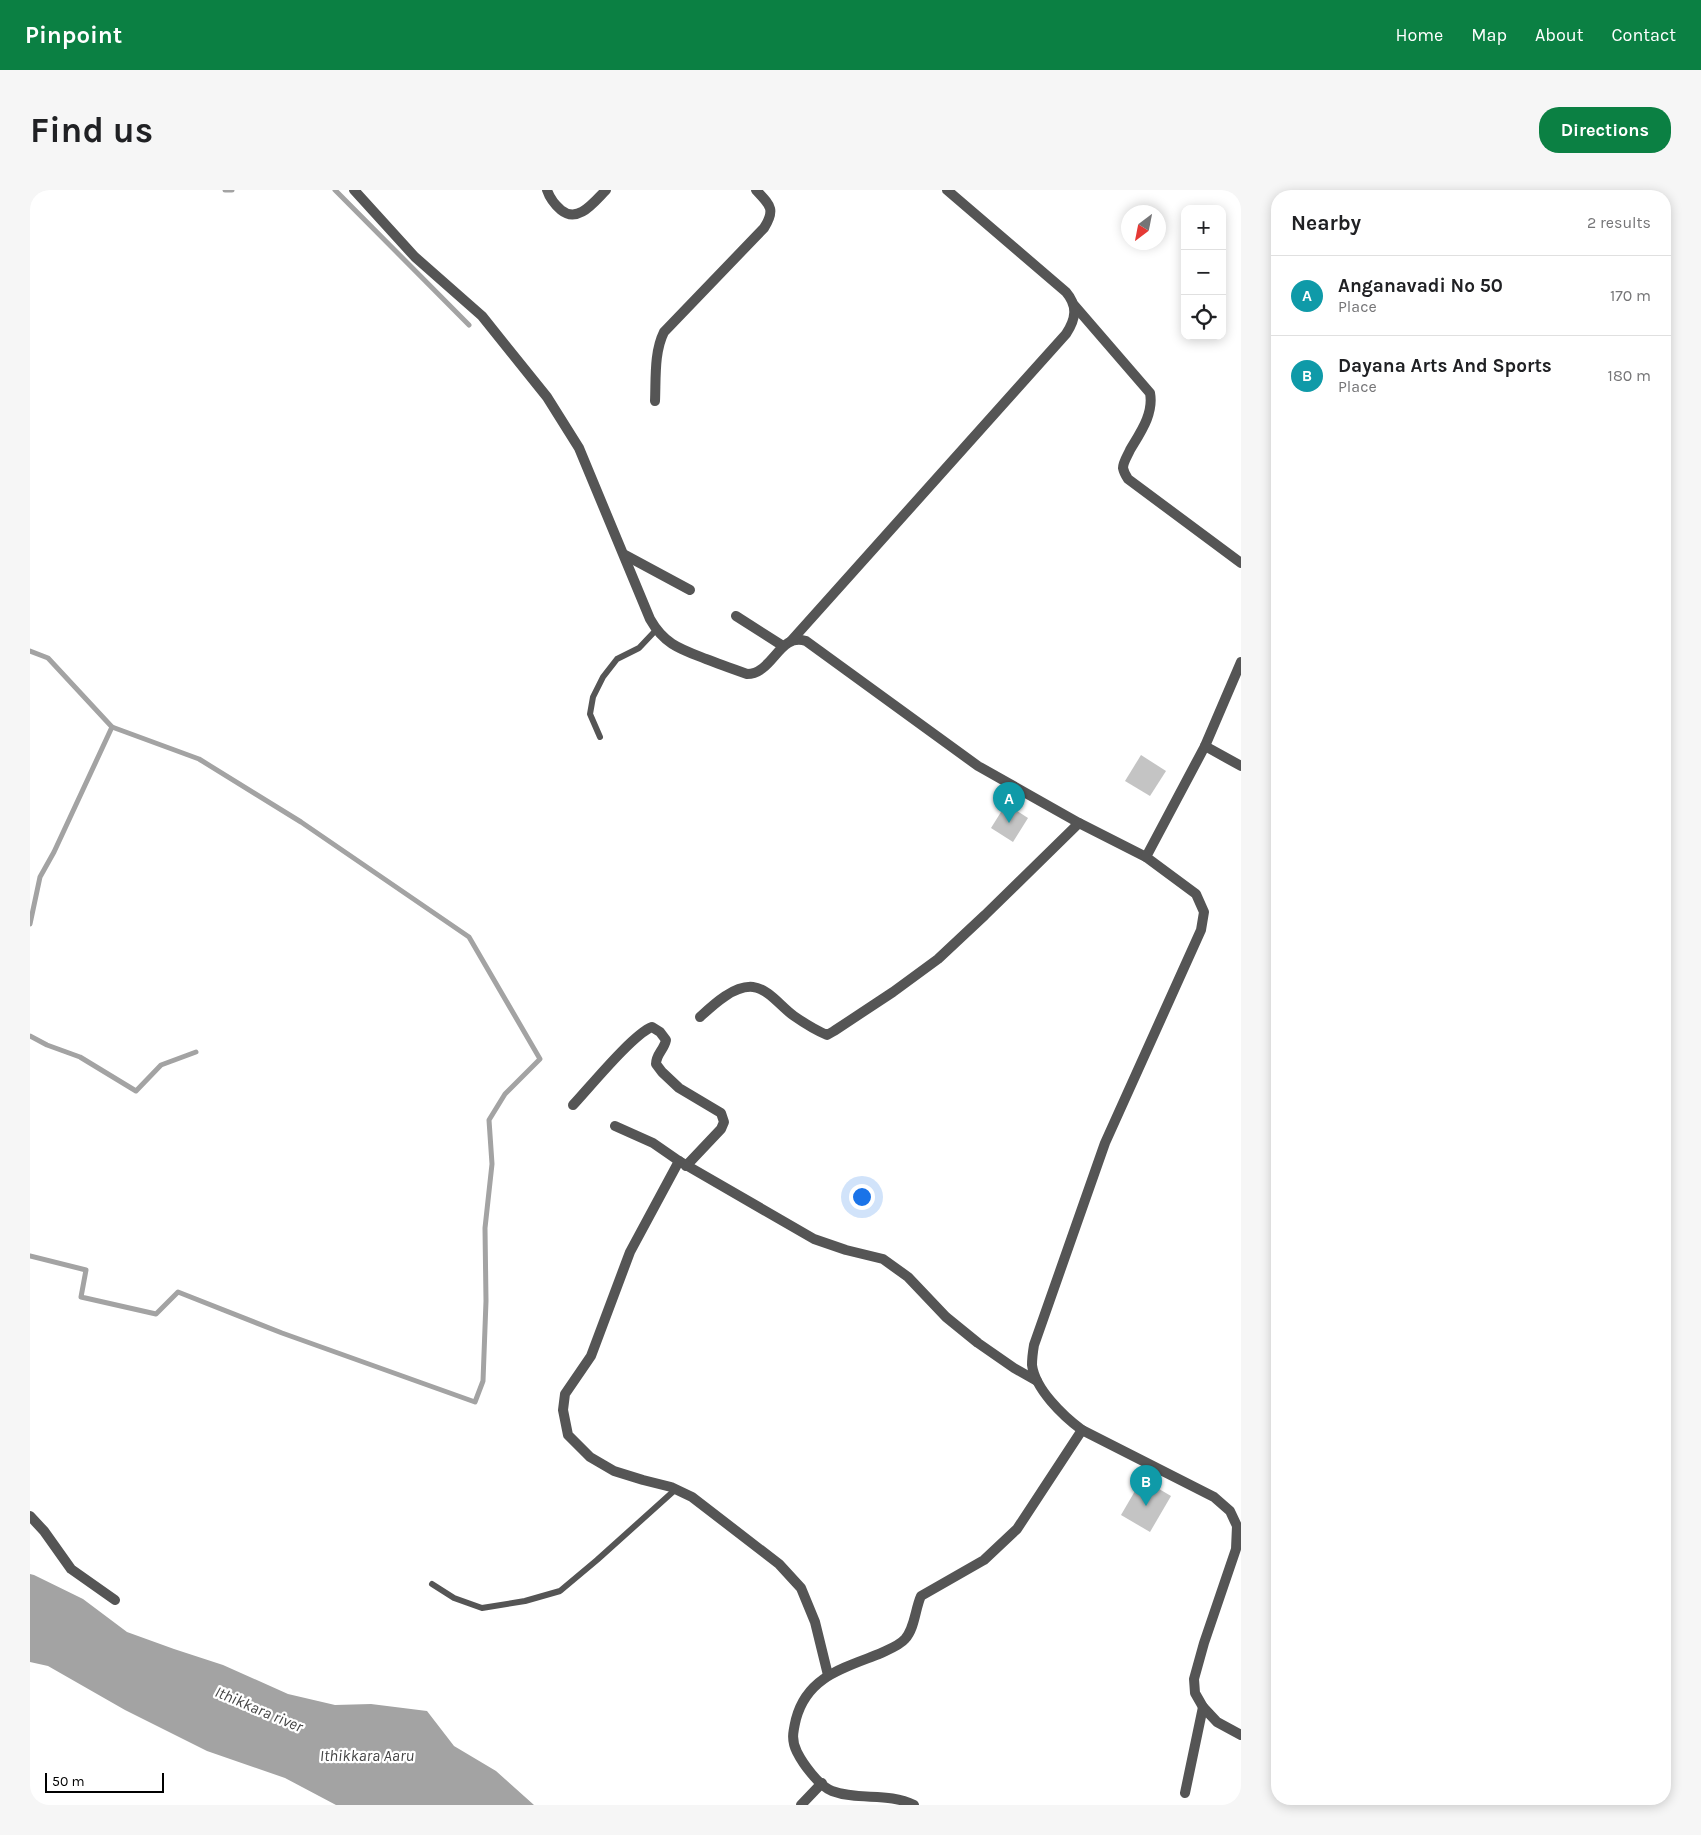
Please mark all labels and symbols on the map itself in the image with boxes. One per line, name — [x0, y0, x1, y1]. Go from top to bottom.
north arrow — [1121, 205, 1166, 250]
pin: A — [993, 782, 1025, 823]
your location — [849, 1184, 875, 1210]
pin: B — [1130, 1465, 1162, 1506]
water label: Ithikkara river — [212, 1682, 306, 1736]
water label: Ithikkara Aaru — [320, 1746, 414, 1765]
scale bar — [45, 1770, 164, 1793]

